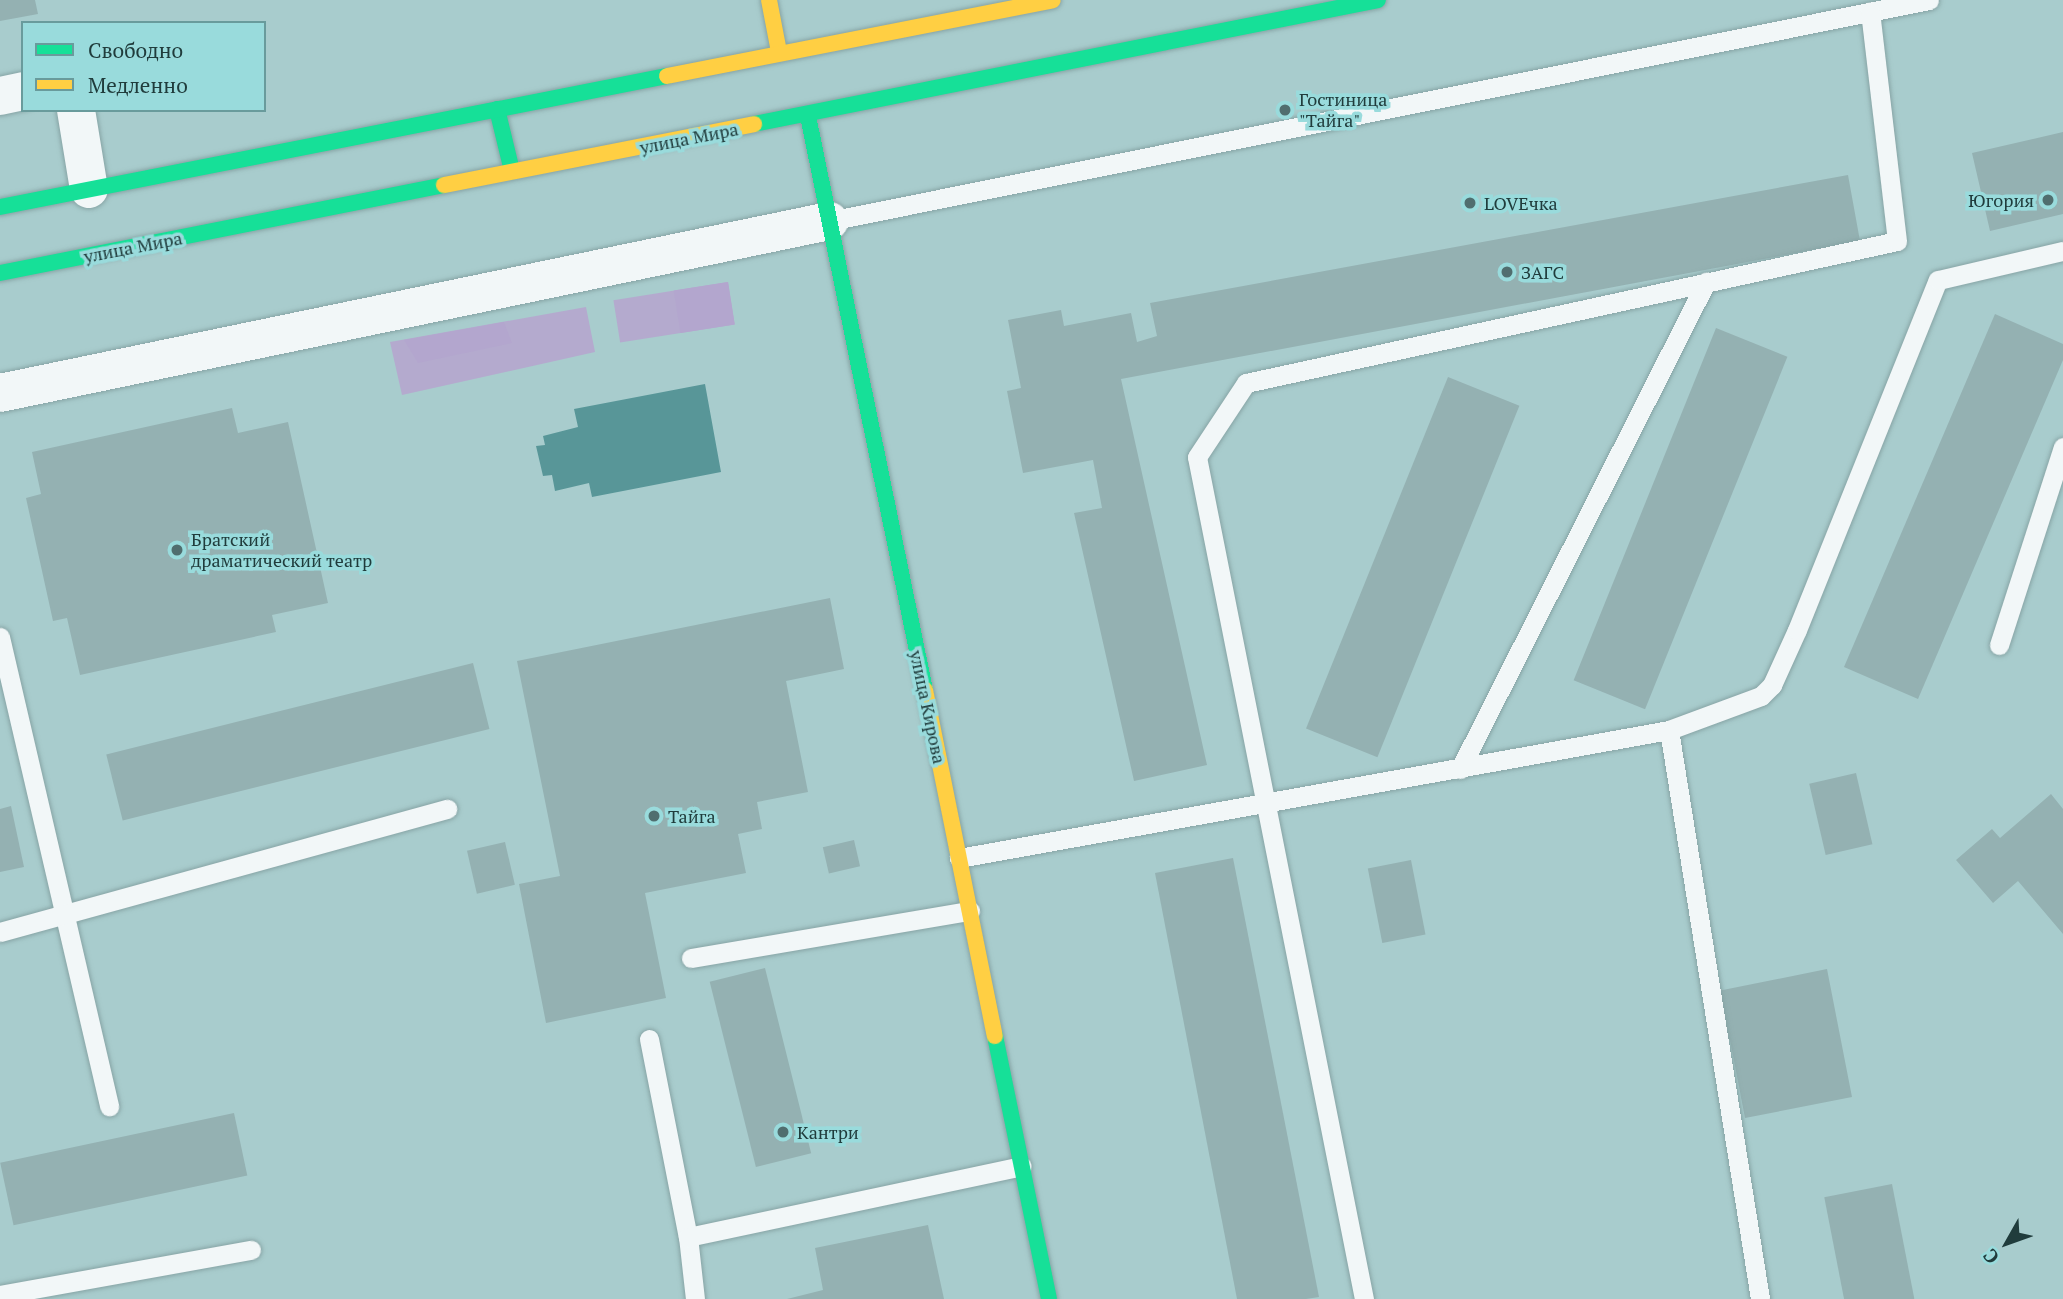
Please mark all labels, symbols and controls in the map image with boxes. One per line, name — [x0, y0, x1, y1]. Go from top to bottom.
legend — [21, 21, 266, 112]
text: Свободно — [88, 36, 183, 64]
text: Медленно — [88, 71, 188, 99]
place label: Гостиница "Тайга" — [1299, 89, 1387, 132]
marker: Гостиница "Тайга" — [1277, 102, 1293, 118]
street label: улица Мира — [638, 118, 740, 158]
place label: Югория — [1968, 189, 2034, 211]
place label: LOVEчка — [1484, 192, 1558, 214]
marker: Югория — [2040, 192, 2056, 208]
marker: LOVEчка — [1462, 195, 1478, 211]
street label: улица Мира — [82, 227, 184, 267]
place label: ЗАГС — [1521, 261, 1564, 283]
marker: ЗАГС — [1499, 264, 1515, 280]
place label: Братский драматический театр — [191, 529, 373, 572]
marker: Братский драматический театр — [169, 542, 185, 558]
street label: улица Кирова — [905, 648, 951, 766]
place label: Тайга — [668, 805, 716, 827]
marker: Тайга — [646, 808, 662, 824]
place label: Кантри — [797, 1121, 859, 1143]
marker: Кантри — [775, 1124, 791, 1140]
north arrow — [1972, 1208, 2042, 1278]
text: С — [1977, 1244, 2004, 1270]

